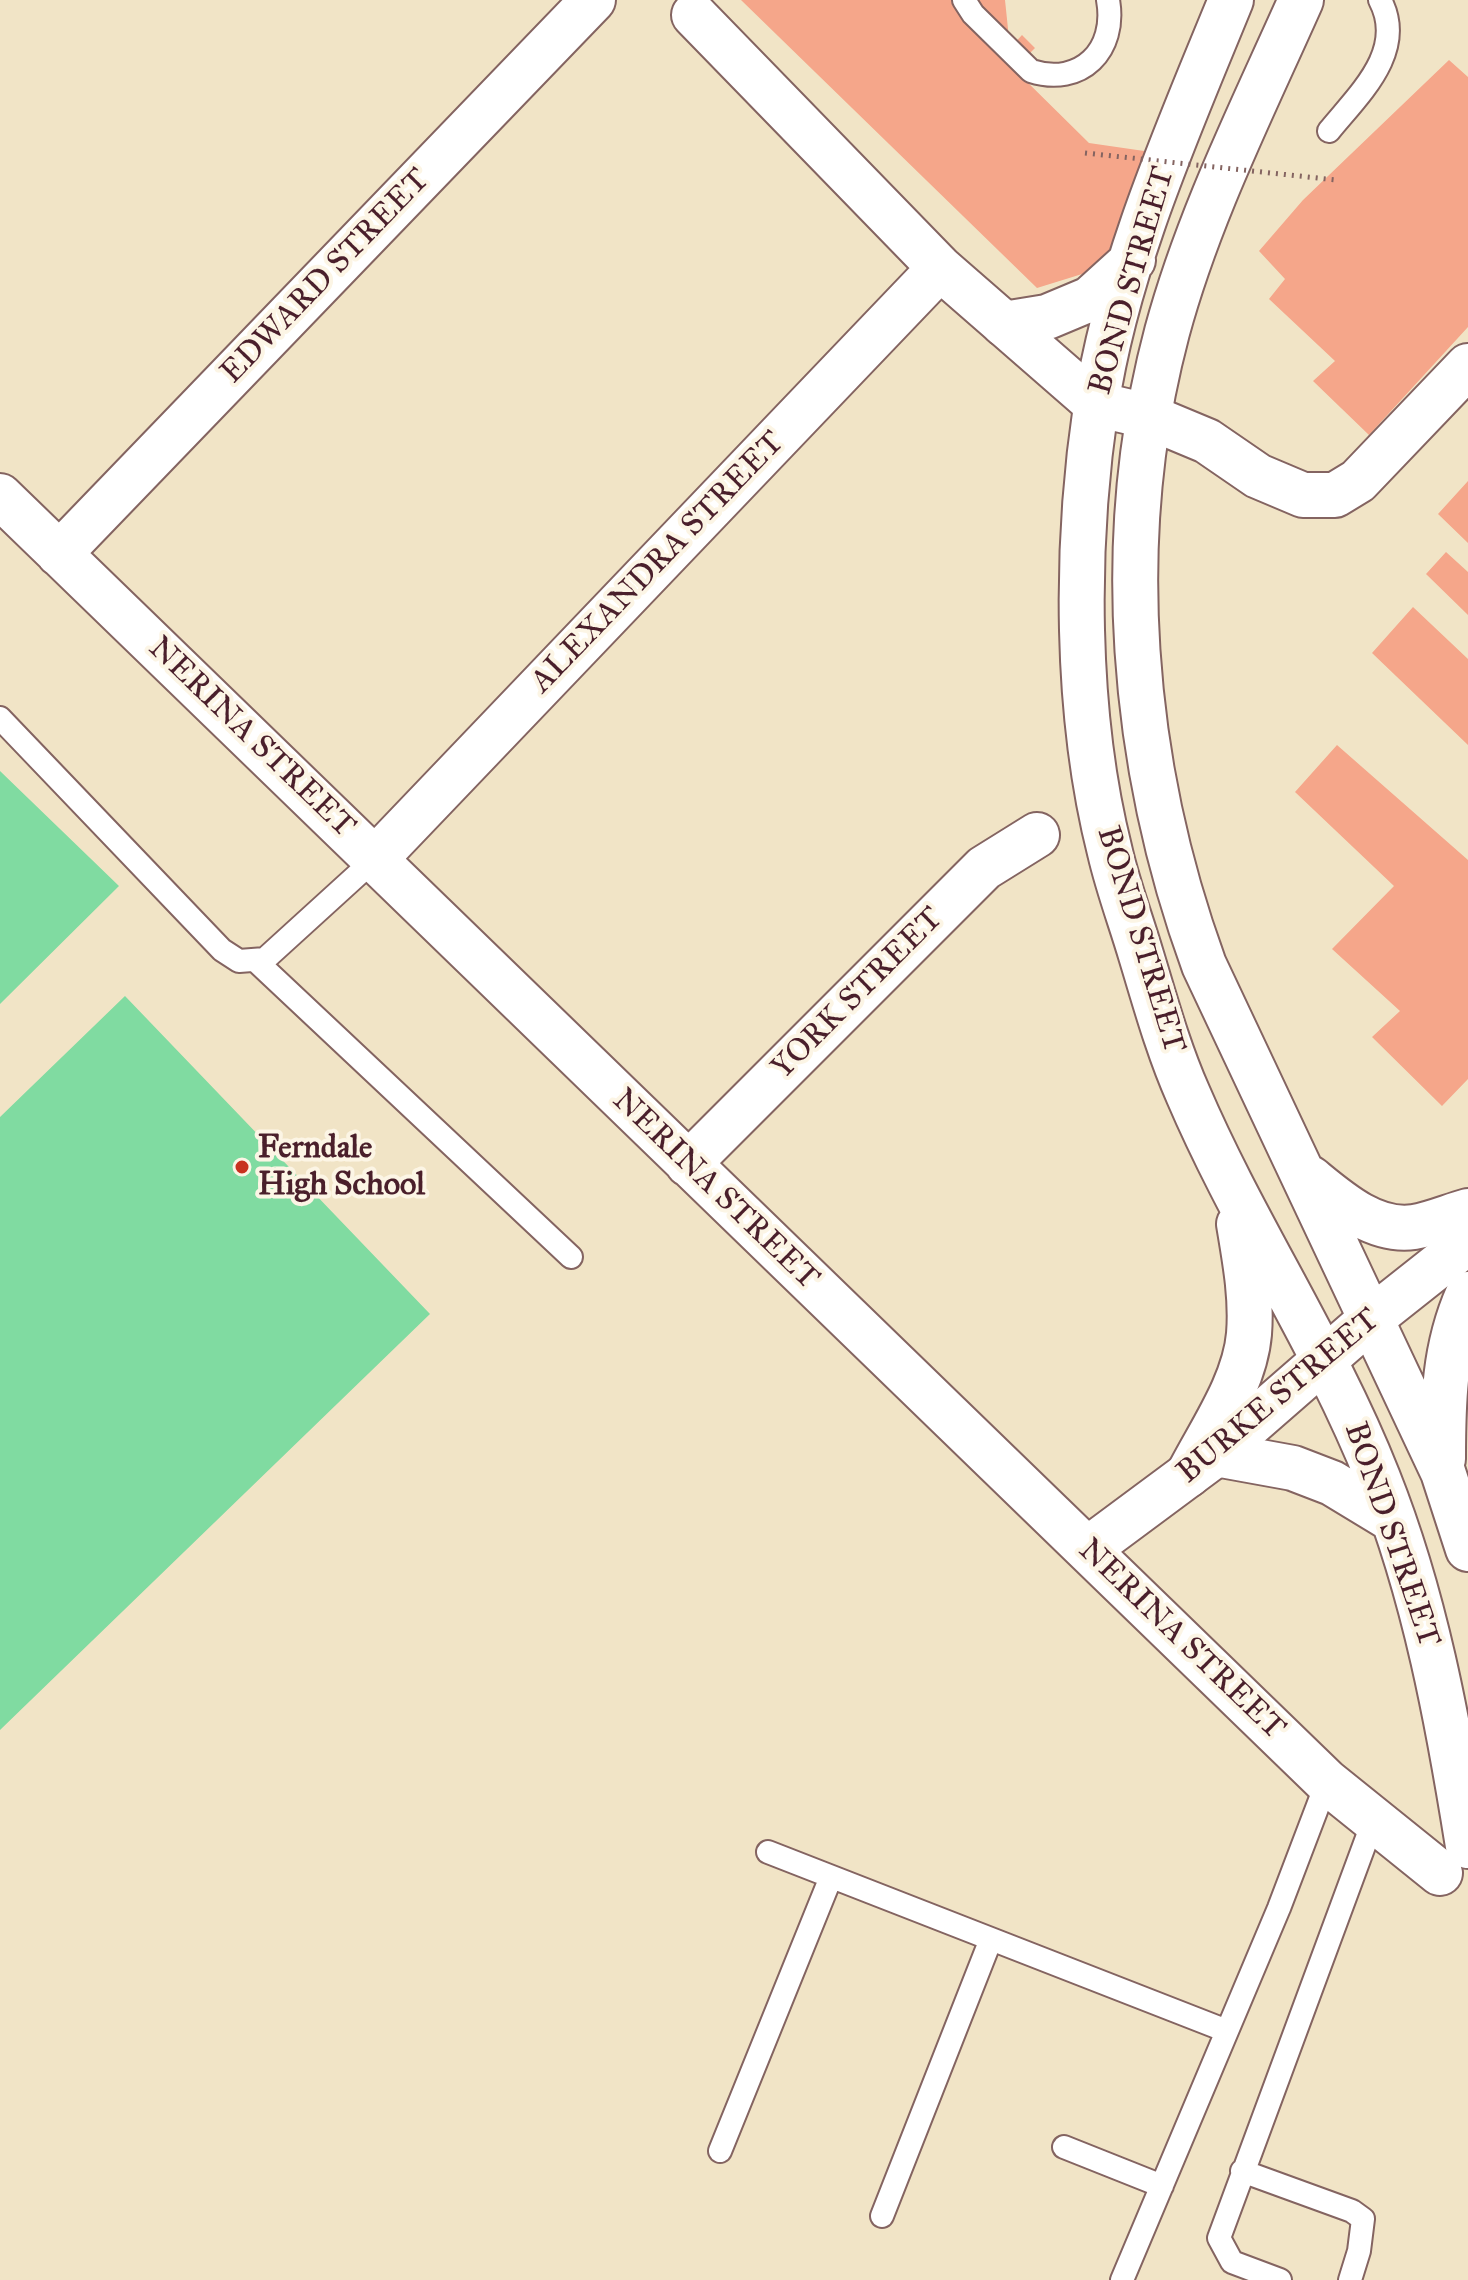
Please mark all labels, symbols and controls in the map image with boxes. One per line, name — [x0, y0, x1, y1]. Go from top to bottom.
street label: EDWARD STREET — [214, 162, 438, 392]
street label: BOND STREET — [1082, 163, 1184, 399]
street label: ALEXANDRA STREET — [523, 424, 793, 702]
street label: NERINA STREET — [140, 630, 362, 846]
street label: BOND STREET — [1087, 822, 1193, 1058]
street label: YORK STREET — [764, 900, 952, 1088]
street label: NERINA STREET — [604, 1082, 826, 1298]
place label: Ferndale High School — [258, 1130, 425, 1205]
marker: Ferndale High School — [233, 1158, 251, 1176]
street label: BURKE STREET — [1170, 1301, 1388, 1493]
street label: BOND STREET — [1335, 1418, 1447, 1652]
street label: NERINA STREET — [1070, 1532, 1292, 1748]

